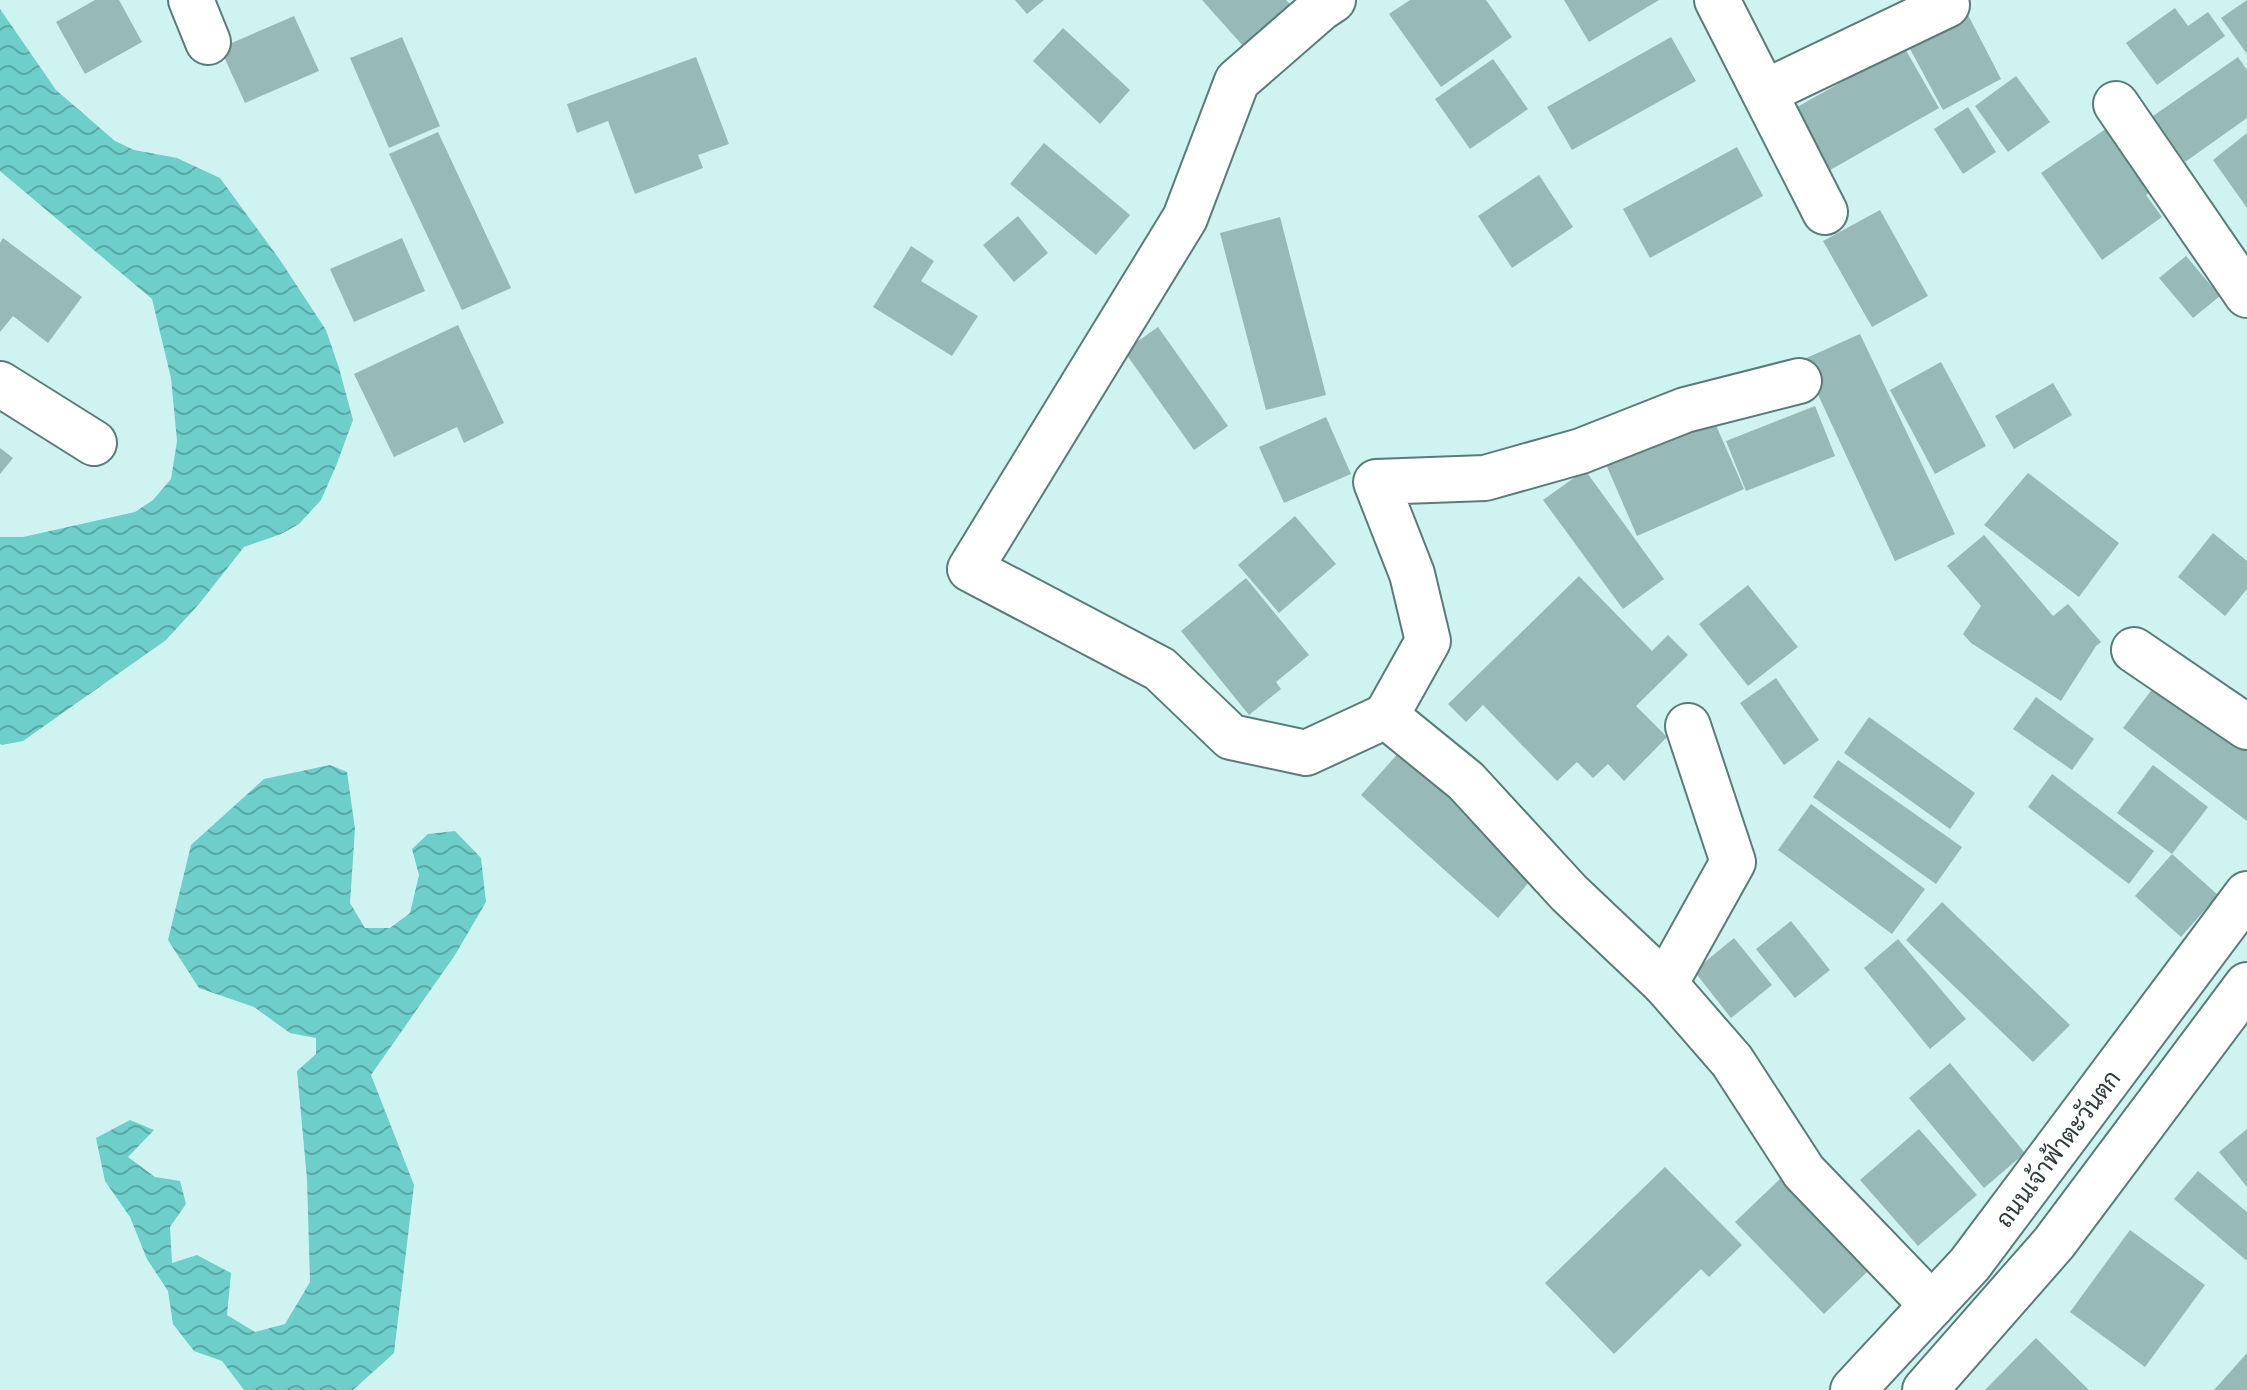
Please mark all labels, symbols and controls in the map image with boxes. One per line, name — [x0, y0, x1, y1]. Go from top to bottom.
street label: ถนนเจ้าฟ้าตะวันตก — [1988, 1064, 2126, 1232]

